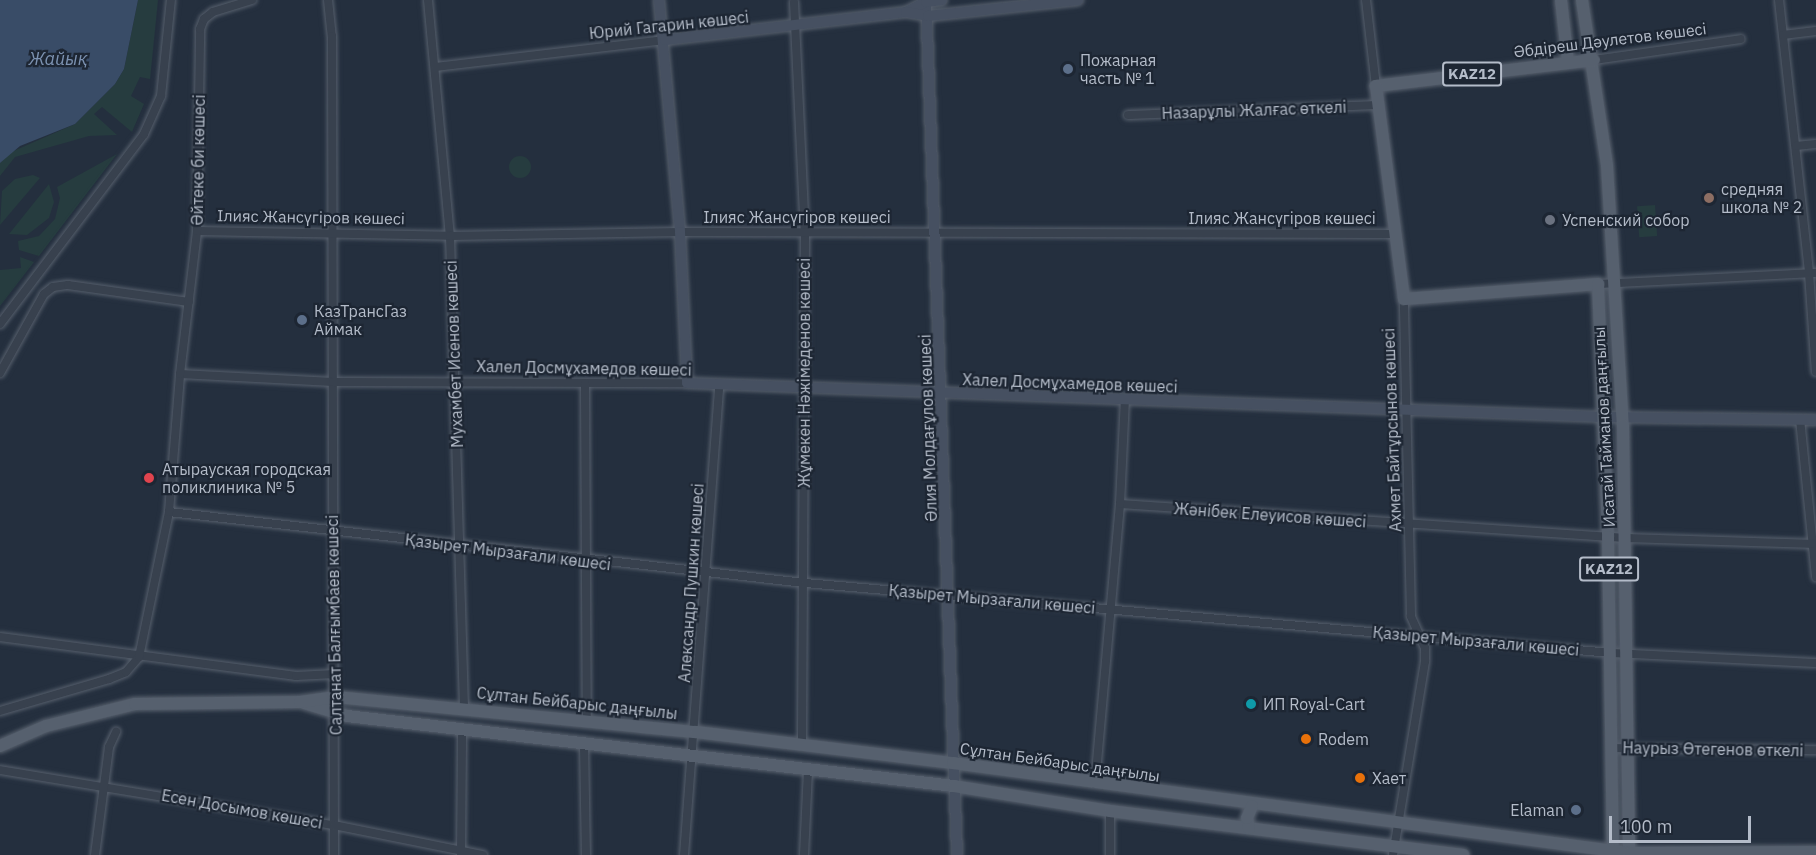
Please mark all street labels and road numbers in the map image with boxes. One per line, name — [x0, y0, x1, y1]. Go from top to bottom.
street label: Юрий Гагарин көшесі — [588, 7, 750, 43]
street label: Әбдіреш Дәулетов көшесі — [1512, 19, 1708, 61]
road number: KAZ12 — [1442, 62, 1502, 86]
street label: Әйтеке би көшесі — [187, 94, 209, 226]
street label: Назарұлы Жалғас өткелі — [1161, 97, 1347, 123]
street label: Ілияс Жансүгіров көшесі — [217, 206, 405, 228]
street label: Ілияс Жансүгіров көшесі — [703, 207, 891, 227]
street label: Ілияс Жансүгіров көшесі — [1188, 208, 1376, 228]
street label: Жұмекен Нәжімеденов көшесі — [794, 258, 814, 488]
street label: Мухамбет Исенов көшесі — [441, 260, 467, 448]
street label: Исатай Тайманов даңғылы — [1589, 326, 1619, 528]
street label: Ахмет Байтұрсынов көшесі — [1379, 328, 1405, 532]
street label: Әлия Молдағұлов көшесі — [915, 334, 941, 522]
street label: Халел Досмұхамедов көшесі — [476, 357, 692, 379]
street label: Халел Досмұхамедов көшесі — [962, 370, 1178, 396]
street label: Александр Пушкин көшесі — [674, 483, 708, 683]
street label: Жәнібек Елеуисов көшесі — [1173, 499, 1367, 531]
street label: Салтанат Балғымбаев көшесі — [322, 515, 346, 735]
street label: Қазырет Мырзағали көшесі — [404, 530, 612, 574]
road number: KAZ12 — [1579, 557, 1639, 581]
street label: Қазырет Мырзағали көшесі — [888, 580, 1096, 618]
street label: Қазырет Мырзағали көшесі — [1372, 622, 1580, 660]
street label: Сұлтан Бейбарыс даңғылы — [476, 683, 678, 723]
street label: Сұлтан Бейбарыс даңғылы — [959, 738, 1161, 786]
street label: Наурыз Өтегенов өткелі — [1622, 738, 1804, 760]
street label: Есен Досымов көшесі — [160, 785, 324, 833]

